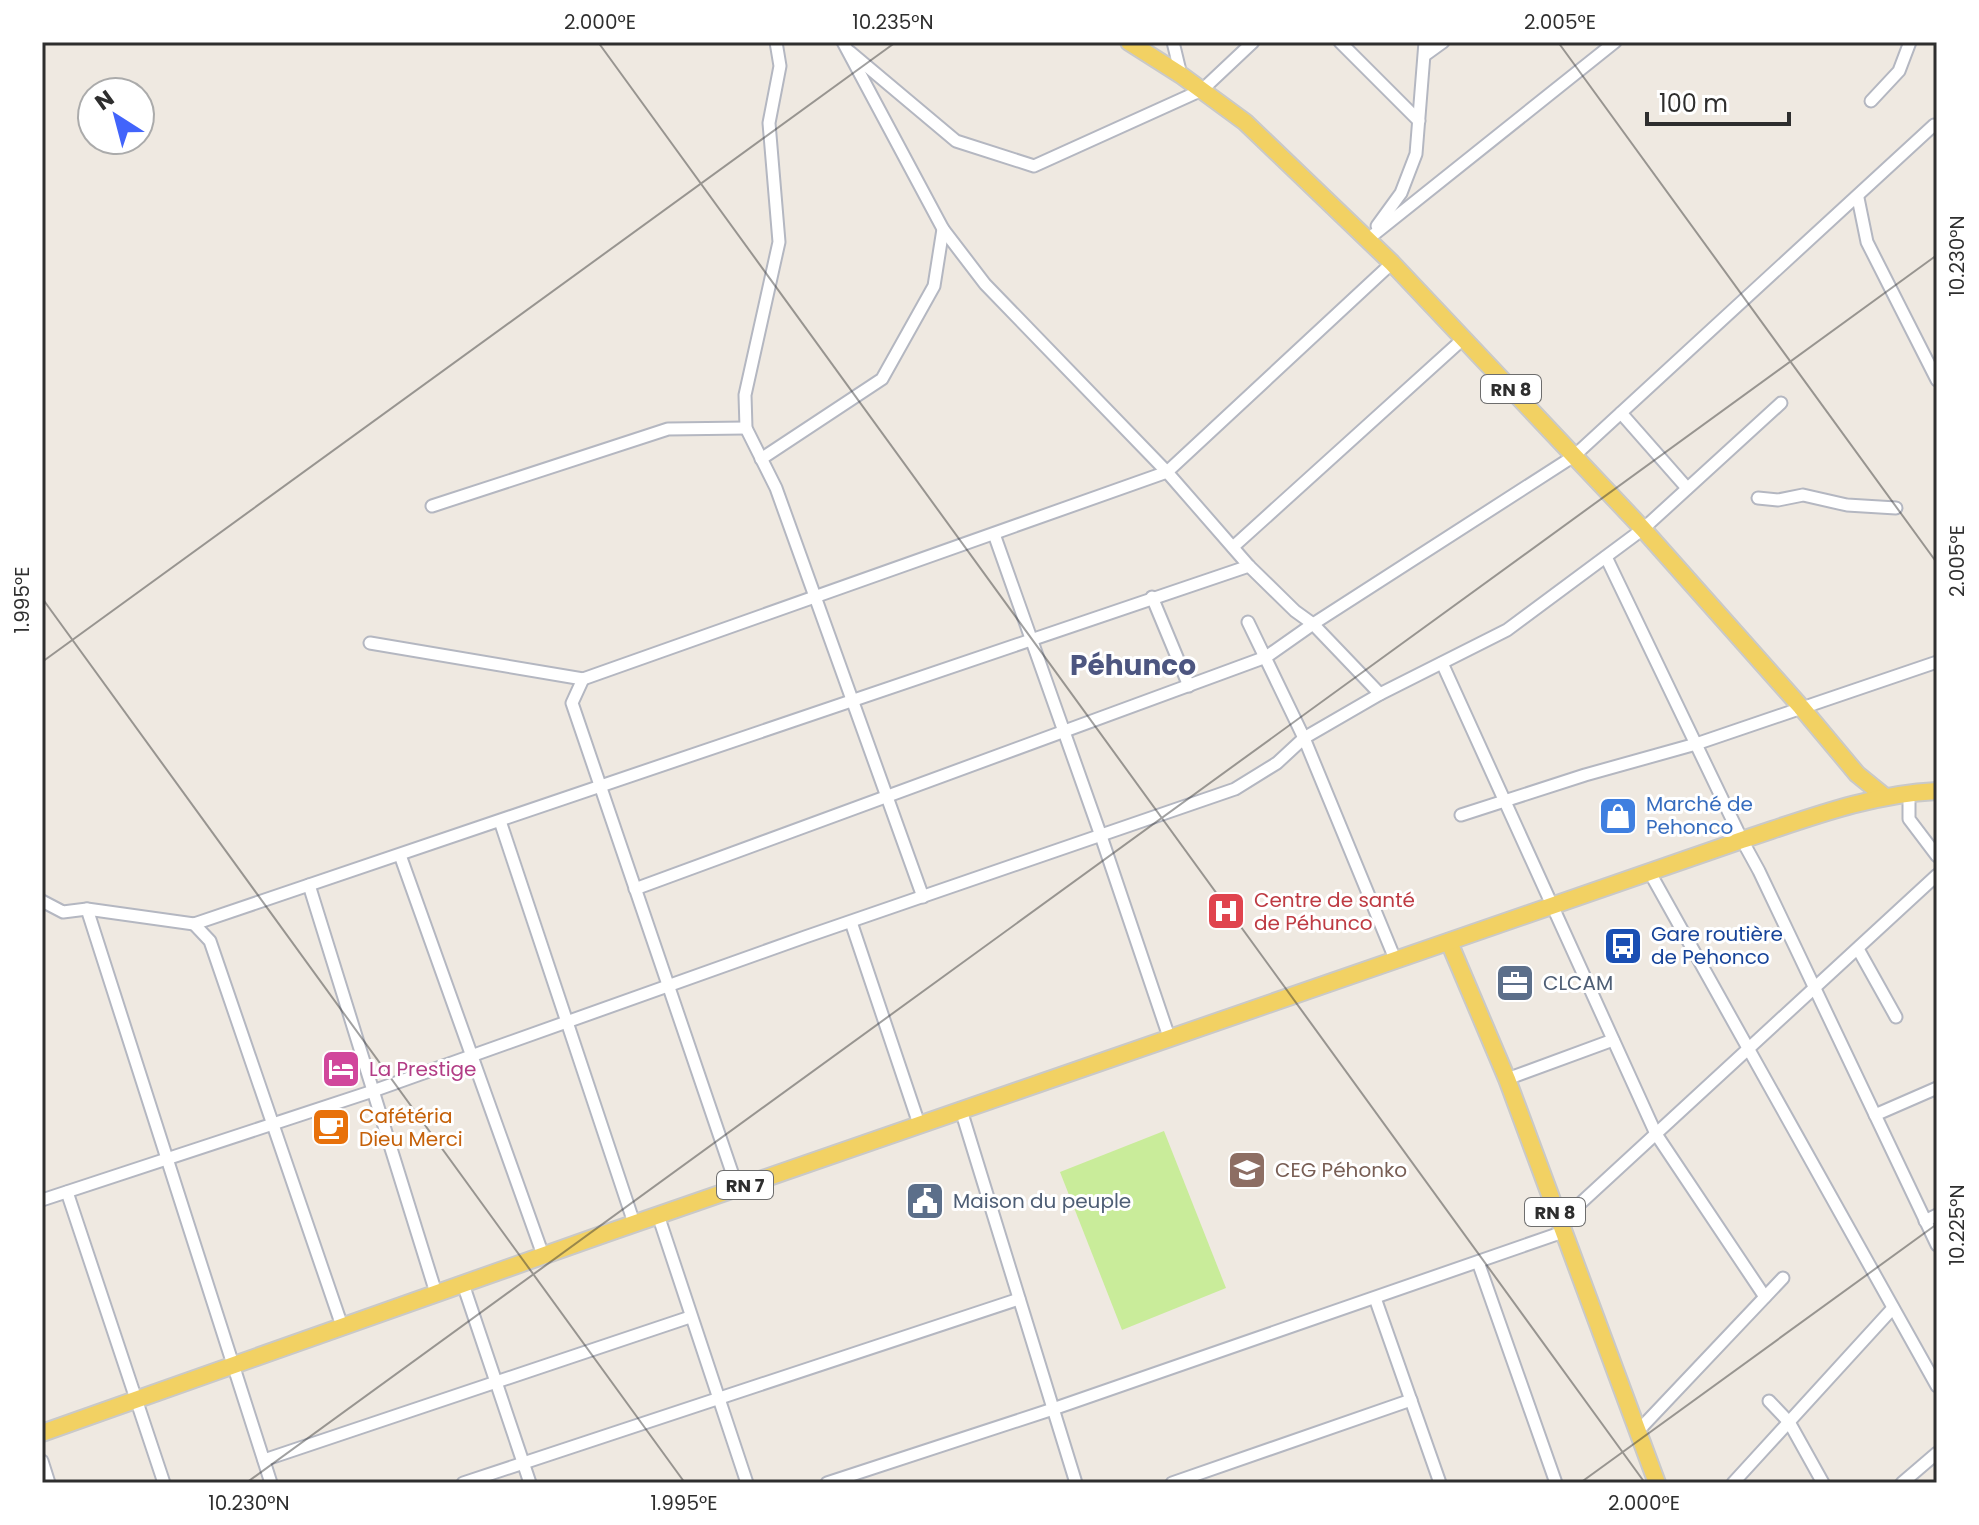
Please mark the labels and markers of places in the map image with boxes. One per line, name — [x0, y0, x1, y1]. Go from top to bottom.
place label: Marché de Pehonco — [1646, 790, 1753, 841]
shop icon: Marché de Pehonco — [1597, 795, 1639, 837]
place label: Centre de santé de Péhunco — [1254, 886, 1415, 937]
hospital icon: Centre de santé de Péhunco — [1205, 890, 1247, 932]
place label: Gare routière de Pehonco — [1651, 920, 1783, 971]
bus stop icon: Gare routière de Pehonco — [1602, 925, 1644, 967]
office icon: CLCAM — [1494, 962, 1536, 1004]
place label: CLCAM — [1543, 969, 1613, 997]
hotel icon: La Prestige — [320, 1048, 362, 1090]
place label: La Prestige — [369, 1055, 477, 1083]
place label: Cafétéria Dieu Merci — [359, 1102, 463, 1153]
cafe icon: Cafétéria Dieu Merci — [310, 1106, 352, 1148]
school or university icon: CEG Péhonko — [1226, 1149, 1268, 1191]
place label: CEG Péhonko — [1275, 1156, 1407, 1184]
public building icon: Maison du peuple — [904, 1180, 946, 1222]
place label: Maison du peuple — [953, 1187, 1131, 1215]

